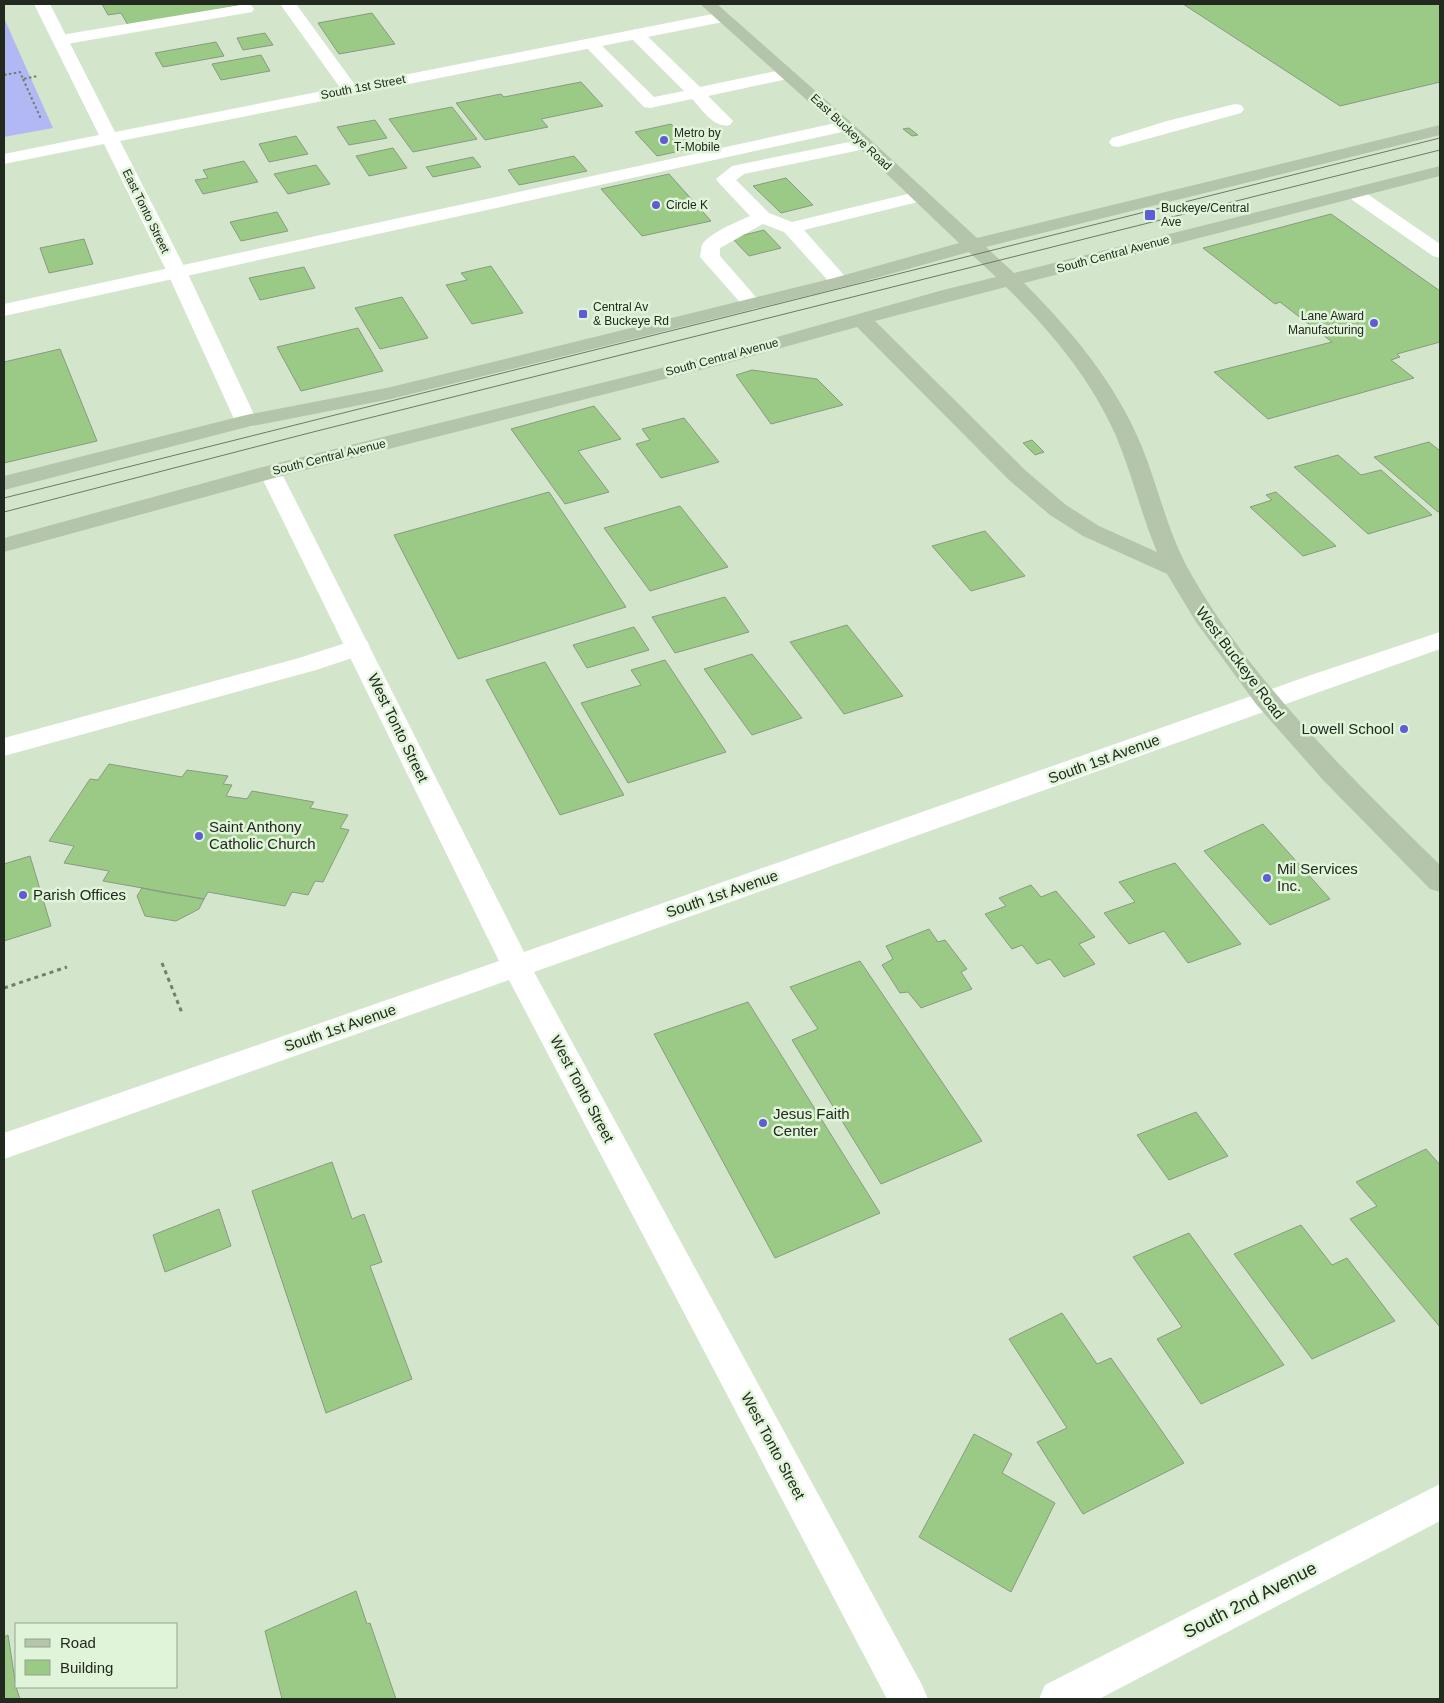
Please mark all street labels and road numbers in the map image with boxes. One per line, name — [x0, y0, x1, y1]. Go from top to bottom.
street label: South 1st Street — [319, 72, 407, 102]
street label: East Buckeye Road — [808, 91, 894, 173]
street label: East Tonto Street — [120, 167, 173, 256]
street label: South Central Avenue — [1055, 232, 1171, 276]
street label: South Central Avenue — [664, 335, 780, 379]
street label: South Central Avenue — [271, 436, 388, 478]
street label: West Buckeye Road — [1193, 603, 1288, 722]
street label: West Tonto Street — [365, 671, 432, 786]
street label: South 1st Avenue — [1046, 730, 1162, 787]
street label: South 1st Avenue — [664, 866, 780, 921]
street label: South 1st Avenue — [282, 1000, 398, 1055]
street label: West Tonto Street — [547, 1032, 618, 1146]
street label: West Tonto Street — [738, 1389, 809, 1503]
street label: South 2nd Avenue — [1180, 1558, 1320, 1642]

